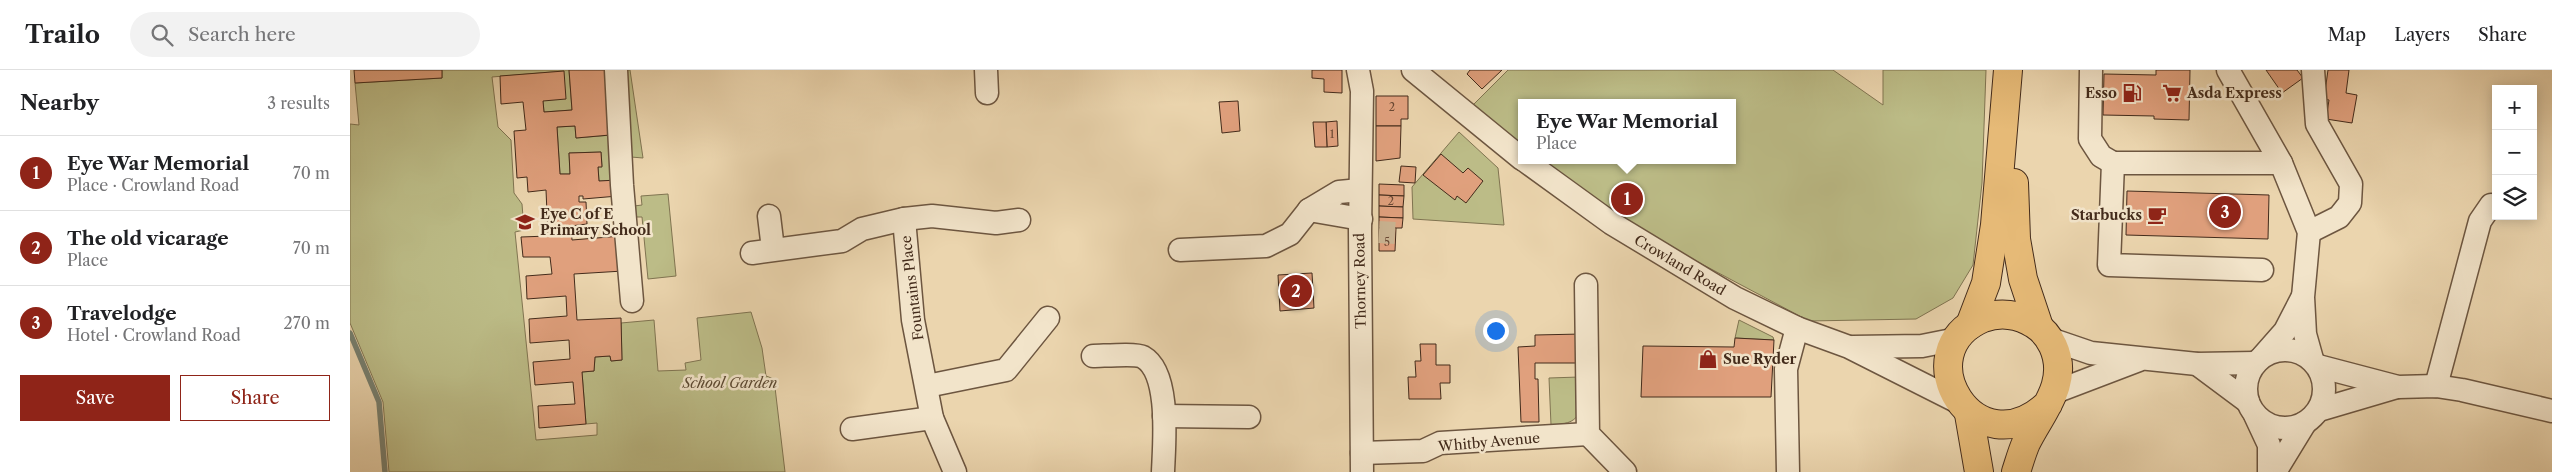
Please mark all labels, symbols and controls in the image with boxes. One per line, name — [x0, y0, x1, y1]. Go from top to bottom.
search box — [130, 12, 480, 57]
text: Trailo — [25, 20, 100, 49]
icon: search — [148, 21, 176, 49]
text: Search here — [188, 23, 296, 46]
text: Map — [2328, 24, 2366, 46]
text: Layers — [2394, 24, 2450, 46]
text: Share — [2478, 24, 2527, 46]
fuel station icon: Esso — [2121, 82, 2143, 104]
supermarket icon: Asda Express — [2161, 82, 2183, 104]
place label: Esso — [2085, 84, 2117, 102]
place label: Asda Express — [2186, 84, 2282, 102]
map controls — [2492, 85, 2537, 220]
button: + — [2492, 85, 2537, 130]
text: Nearby — [20, 90, 99, 115]
text: 3 results — [267, 93, 330, 113]
popup — [1518, 99, 1736, 164]
house number: 2 — [1389, 100, 1395, 114]
text: Eye War Memorial — [1536, 110, 1718, 133]
house number: 1 — [1330, 127, 1335, 141]
button: − — [2492, 130, 2537, 175]
text: Place — [1536, 133, 1577, 153]
text: Eye War Memorial — [67, 152, 249, 175]
text: 1 — [32, 163, 40, 183]
text: 70 m — [293, 163, 330, 183]
text: Place · Crowland Road — [67, 175, 239, 195]
button: layers — [2492, 175, 2537, 220]
pin: 1 — [1611, 180, 1643, 218]
pin: 3 — [2209, 193, 2241, 231]
house number: 2 — [1388, 194, 1394, 208]
cafe icon: Starbucks — [2146, 204, 2168, 226]
place label: Eye C of E Primary School — [540, 205, 651, 239]
place label: Starbucks — [2071, 206, 2142, 224]
school or university icon: Eye C of E Primary School — [514, 211, 536, 233]
text: The old vicarage — [67, 227, 229, 250]
street label: Crowland Road — [1631, 231, 1729, 300]
street label: Thorney Road — [1350, 233, 1370, 329]
street label: Fountains Place — [897, 234, 927, 342]
house number: 5 — [1384, 235, 1390, 249]
text: 2 — [31, 238, 41, 258]
text: 70 m — [293, 238, 330, 258]
text: Place — [67, 250, 108, 270]
pin: 2 — [1280, 272, 1312, 310]
text: Travelodge — [67, 302, 177, 325]
text: 3 — [31, 313, 41, 333]
text: 270 m — [284, 313, 330, 333]
your location — [1483, 318, 1509, 344]
text: Hotel · Crowland Road — [67, 325, 241, 345]
shop icon: Sue Ryder — [1697, 348, 1719, 370]
place label: Sue Ryder — [1723, 350, 1797, 368]
park label: School Garden — [682, 374, 777, 392]
button: Save — [20, 375, 170, 421]
button: Share — [180, 375, 330, 421]
street label: Whitby Avenue — [1436, 429, 1541, 456]

